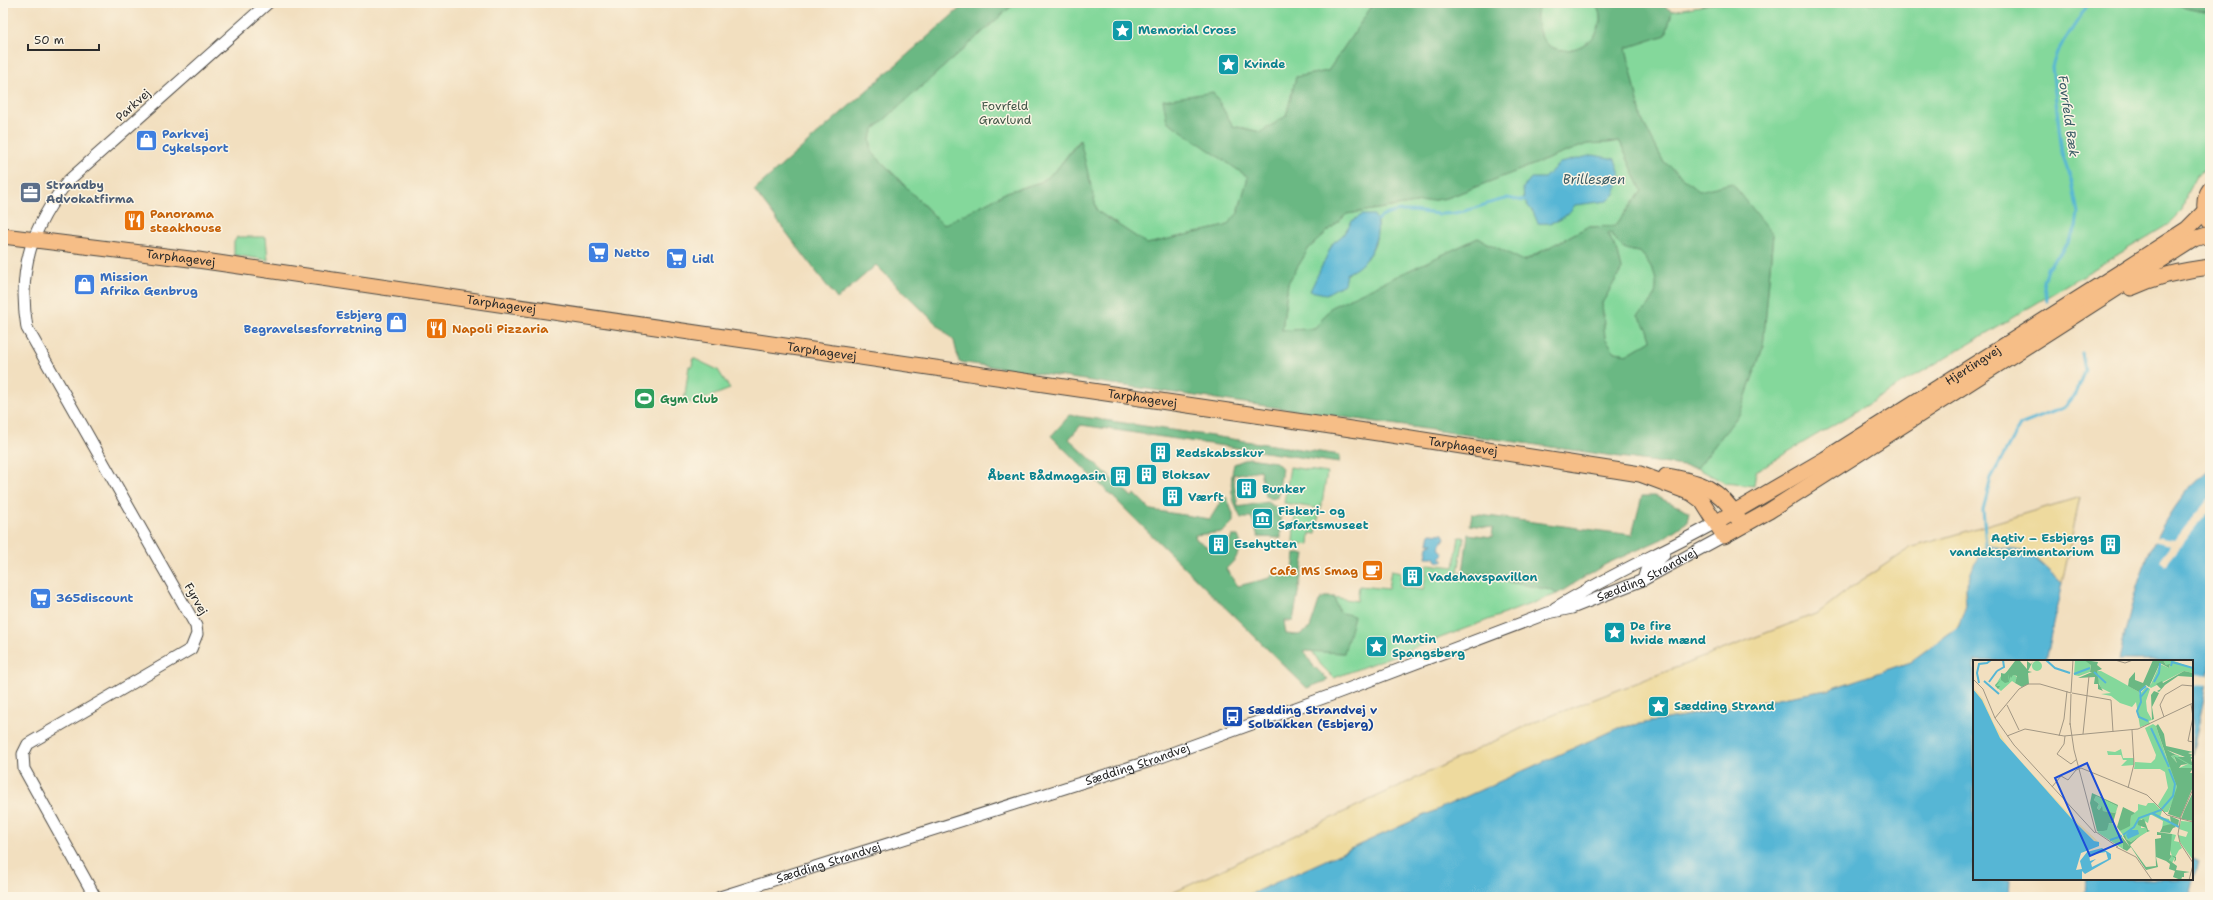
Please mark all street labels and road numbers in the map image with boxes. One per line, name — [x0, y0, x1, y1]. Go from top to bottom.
street label: Parkvej — [112, 85, 154, 125]
street label: Tarphagevej — [145, 246, 217, 270]
street label: Tarphagevej — [465, 291, 537, 317]
street label: Tarphagevej — [786, 338, 858, 364]
street label: Hjertingvej — [1942, 342, 2004, 389]
street label: Tarphagevej — [1107, 385, 1178, 411]
street label: Tarphagevej — [1427, 433, 1499, 460]
street label: Sædding Strandvej — [1594, 544, 1700, 605]
street label: Fyrvej — [181, 580, 211, 618]
street label: Sædding Strandvej — [1083, 739, 1192, 789]
street label: Sædding Strandvej — [774, 839, 883, 887]

